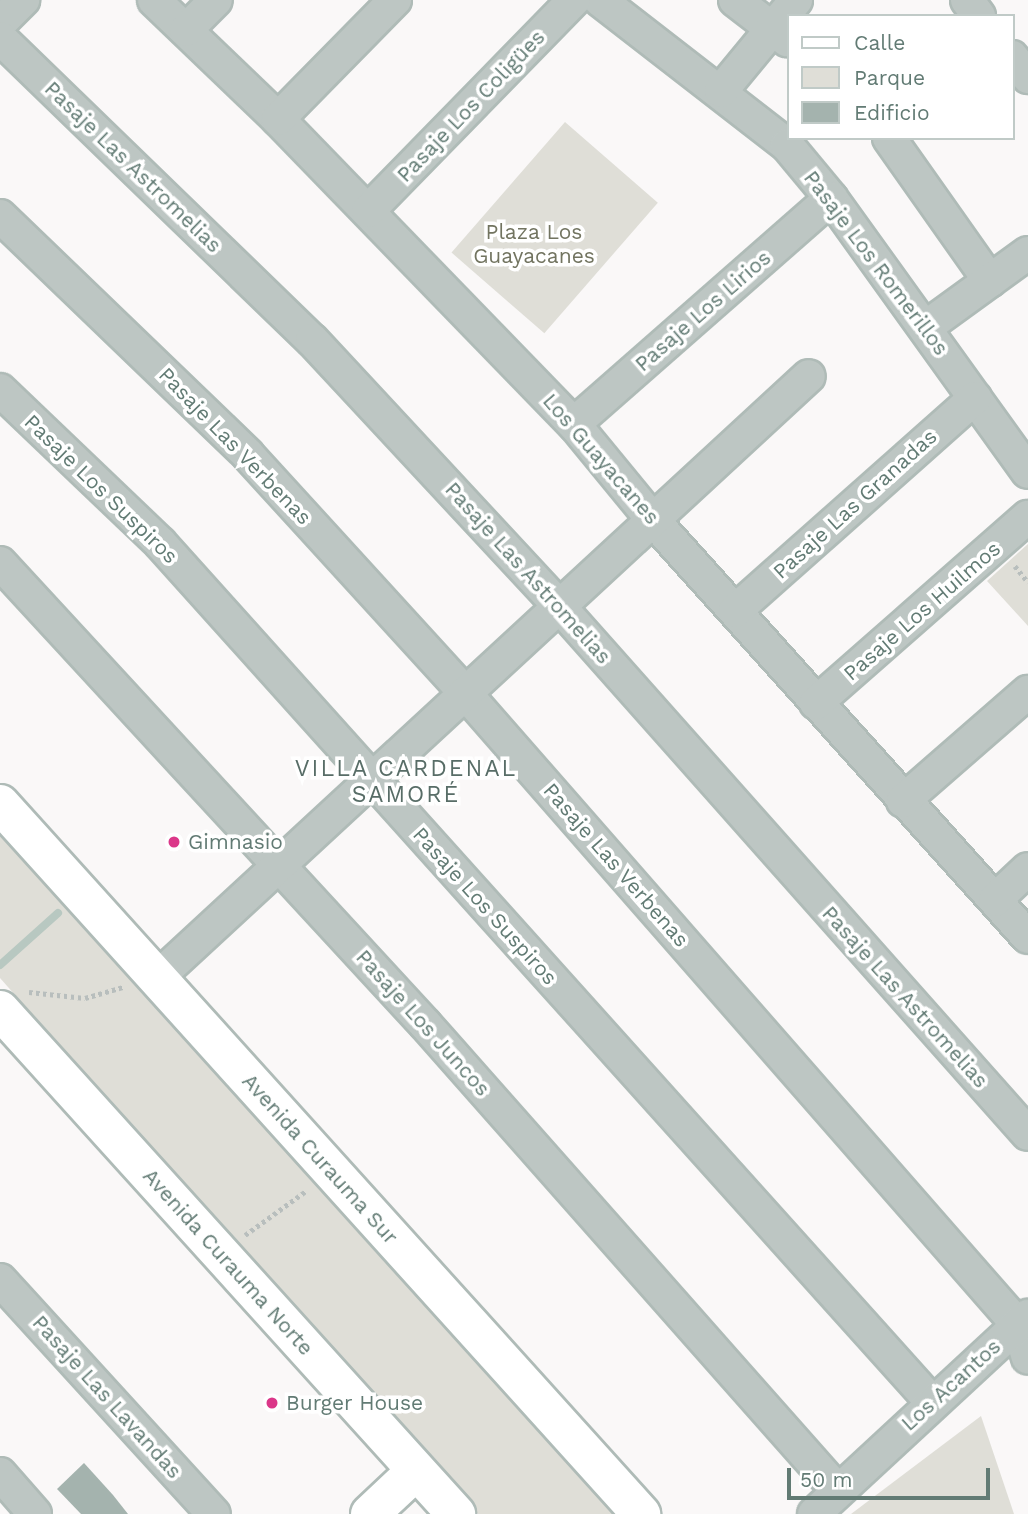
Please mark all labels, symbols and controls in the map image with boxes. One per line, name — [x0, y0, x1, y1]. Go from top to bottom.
legend — [786, 14, 1014, 140]
street label: Pasaje Los Coligües — [392, 25, 550, 187]
text: Calle — [854, 30, 905, 55]
text: Parque — [854, 65, 925, 90]
street label: Pasaje Las Astromelias — [39, 76, 227, 258]
text: Edificio — [854, 100, 930, 125]
street label: Pasaje Los Romerillos — [798, 166, 954, 360]
park label: Plaza Los Guayacanes — [473, 219, 595, 269]
street label: Pasaje Los Lirios — [630, 245, 776, 377]
street label: Pasaje Las Verbenas — [153, 362, 317, 530]
street label: Los Guayacanes — [537, 389, 665, 529]
street label: Pasaje Los Suspiros — [19, 409, 183, 569]
street label: Pasaje Las Granadas — [768, 424, 942, 584]
street label: Pasaje Las Astromelias — [439, 477, 617, 669]
street label: Pasaje Los Huilmos — [838, 536, 1006, 686]
district label: VILLA CARDENAL SAMORÉ — [296, 755, 516, 809]
street label: Pasaje Las Verbenas — [538, 778, 694, 952]
street label: Pasaje Los Suspiros — [408, 822, 562, 990]
place label: Gimnasio — [188, 829, 283, 855]
marker: Gimnasio — [166, 834, 182, 850]
street label: Pasaje Las Astromelias — [816, 901, 994, 1093]
street label: Pasaje Los Juncos — [351, 944, 495, 1102]
street label: Avenida Curauma Sur — [237, 1068, 403, 1250]
street label: Avenida Curauma Norte — [137, 1163, 319, 1361]
street label: Pasaje Las Lavandas — [27, 1310, 187, 1484]
street label: Los Acantos — [896, 1334, 1006, 1436]
place label: Burger House — [286, 1390, 424, 1416]
marker: Burger House — [264, 1395, 280, 1411]
scale bar — [790, 1454, 993, 1498]
text: 50 m — [800, 1467, 852, 1492]

